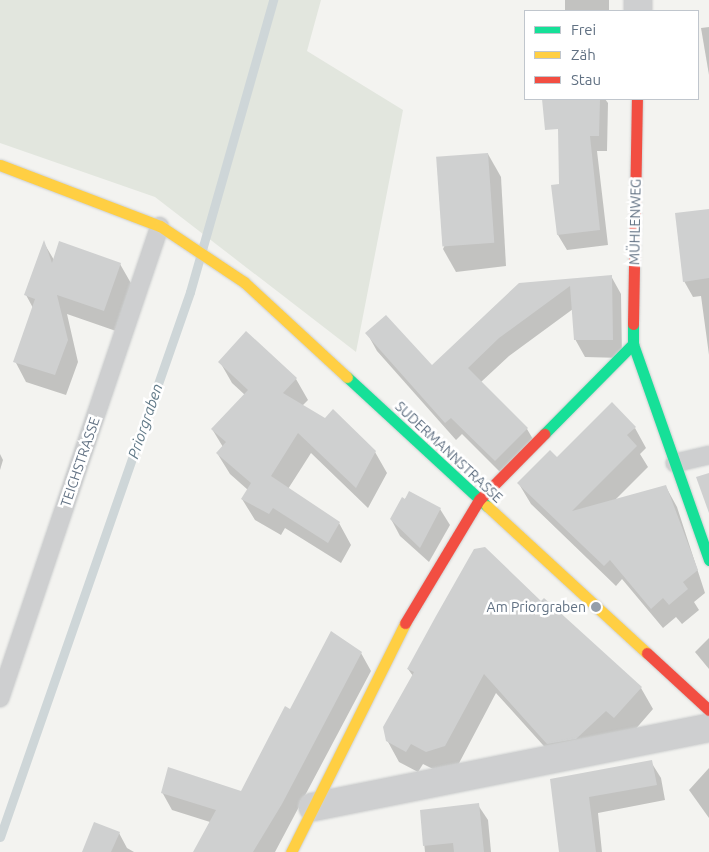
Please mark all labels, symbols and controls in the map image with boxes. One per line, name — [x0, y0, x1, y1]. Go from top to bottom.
legend — [524, 10, 699, 100]
text: Frei — [571, 21, 596, 38]
text: Zäh — [571, 46, 596, 63]
text: Stau — [571, 71, 601, 88]
street label: MÜHLENWEG — [626, 179, 644, 265]
water label: Priorgraben — [124, 381, 166, 461]
street label: SUDERMANNSTRASSE — [392, 398, 506, 506]
street label: TEICHSTRASSE — [57, 415, 103, 509]
place label: Am Priorgraben — [487, 599, 586, 615]
marker: Am Priorgraben — [590, 601, 602, 613]

